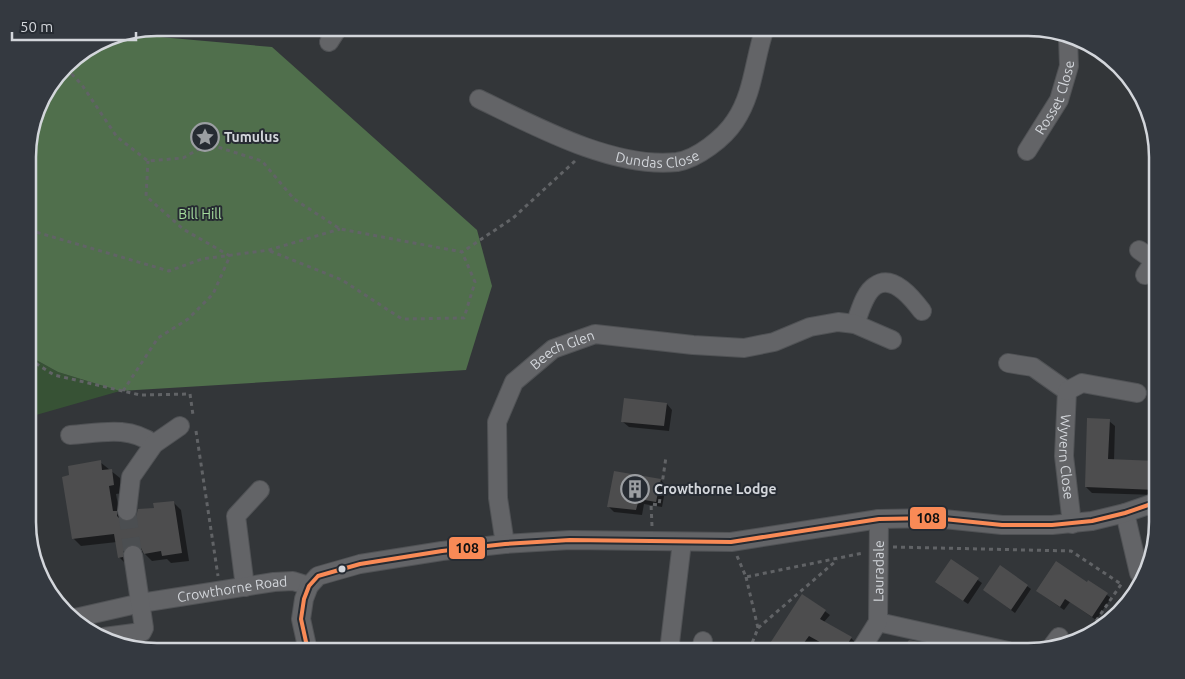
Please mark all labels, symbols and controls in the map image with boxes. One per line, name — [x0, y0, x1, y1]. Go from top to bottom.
scale bar — [12, 10, 136, 42]
text: 50 m — [20, 18, 53, 35]
street label: Rosset Close — [1031, 60, 1077, 137]
place icon: Tumulus — [190, 122, 220, 152]
place label: Tumulus — [224, 129, 279, 145]
street label: Dundas Close — [614, 147, 702, 171]
park label: Bill Hill — [178, 206, 222, 222]
street label: Beech Glen — [527, 327, 596, 373]
street label: Wyvern Close — [1056, 414, 1077, 500]
building icon: Crowthorne Lodge — [620, 474, 650, 504]
place label: Crowthorne Lodge — [654, 481, 777, 497]
line badge: 108 — [909, 506, 947, 530]
text: 108 — [916, 510, 940, 526]
line badge: 108 — [448, 536, 486, 560]
text: 108 — [455, 540, 479, 556]
street label: Lauradale — [870, 540, 887, 602]
unlabelled marker — [337, 564, 347, 574]
street label: Crowthorne Road — [176, 573, 288, 605]

